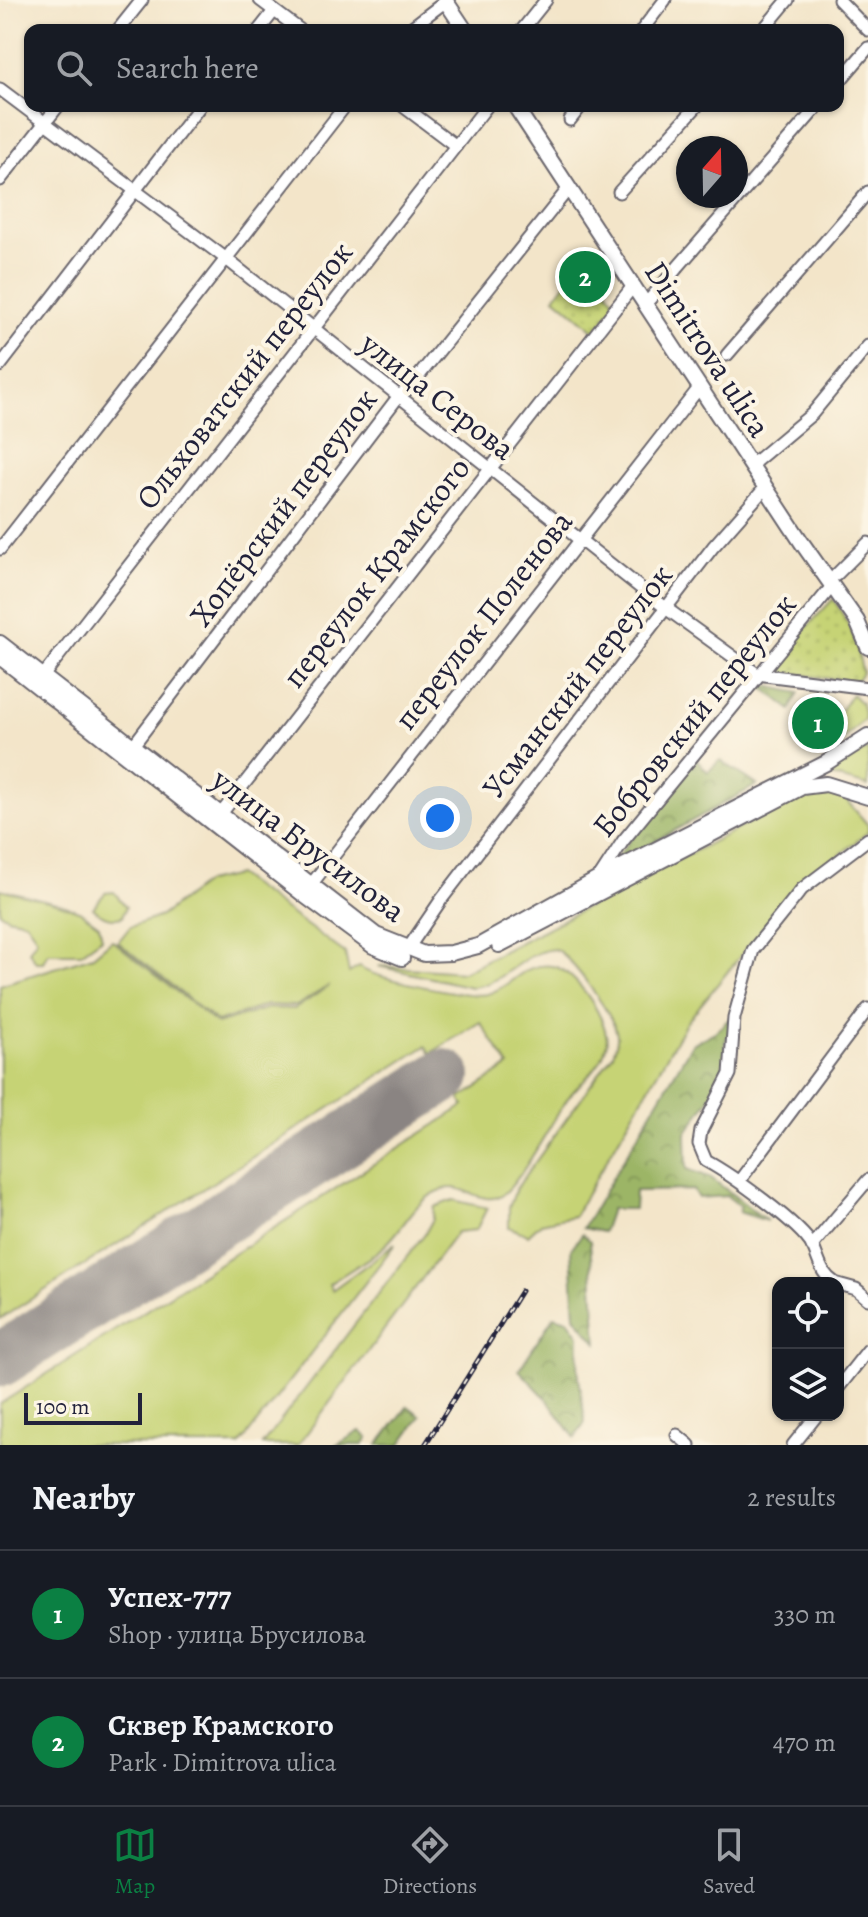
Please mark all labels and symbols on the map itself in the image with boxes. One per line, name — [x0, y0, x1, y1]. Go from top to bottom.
north arrow — [676, 136, 748, 208]
street label: Ольховатский переулок — [125, 232, 363, 518]
pin: 2 — [559, 247, 611, 307]
street label: Dimitrova ulica — [634, 252, 782, 446]
street label: улица Серова — [351, 321, 525, 470]
street label: Хопёрский переулок — [179, 379, 387, 635]
street label: переулок Крамского — [272, 447, 480, 697]
street label: переулок Поленова — [383, 501, 583, 739]
street label: Усманский переулок — [471, 555, 683, 807]
street label: Бобровский переулок — [582, 584, 806, 846]
pin: 1 — [792, 693, 844, 753]
street label: улица Брусилова — [202, 757, 415, 933]
your location — [420, 798, 460, 838]
scale bar — [24, 1389, 142, 1425]

